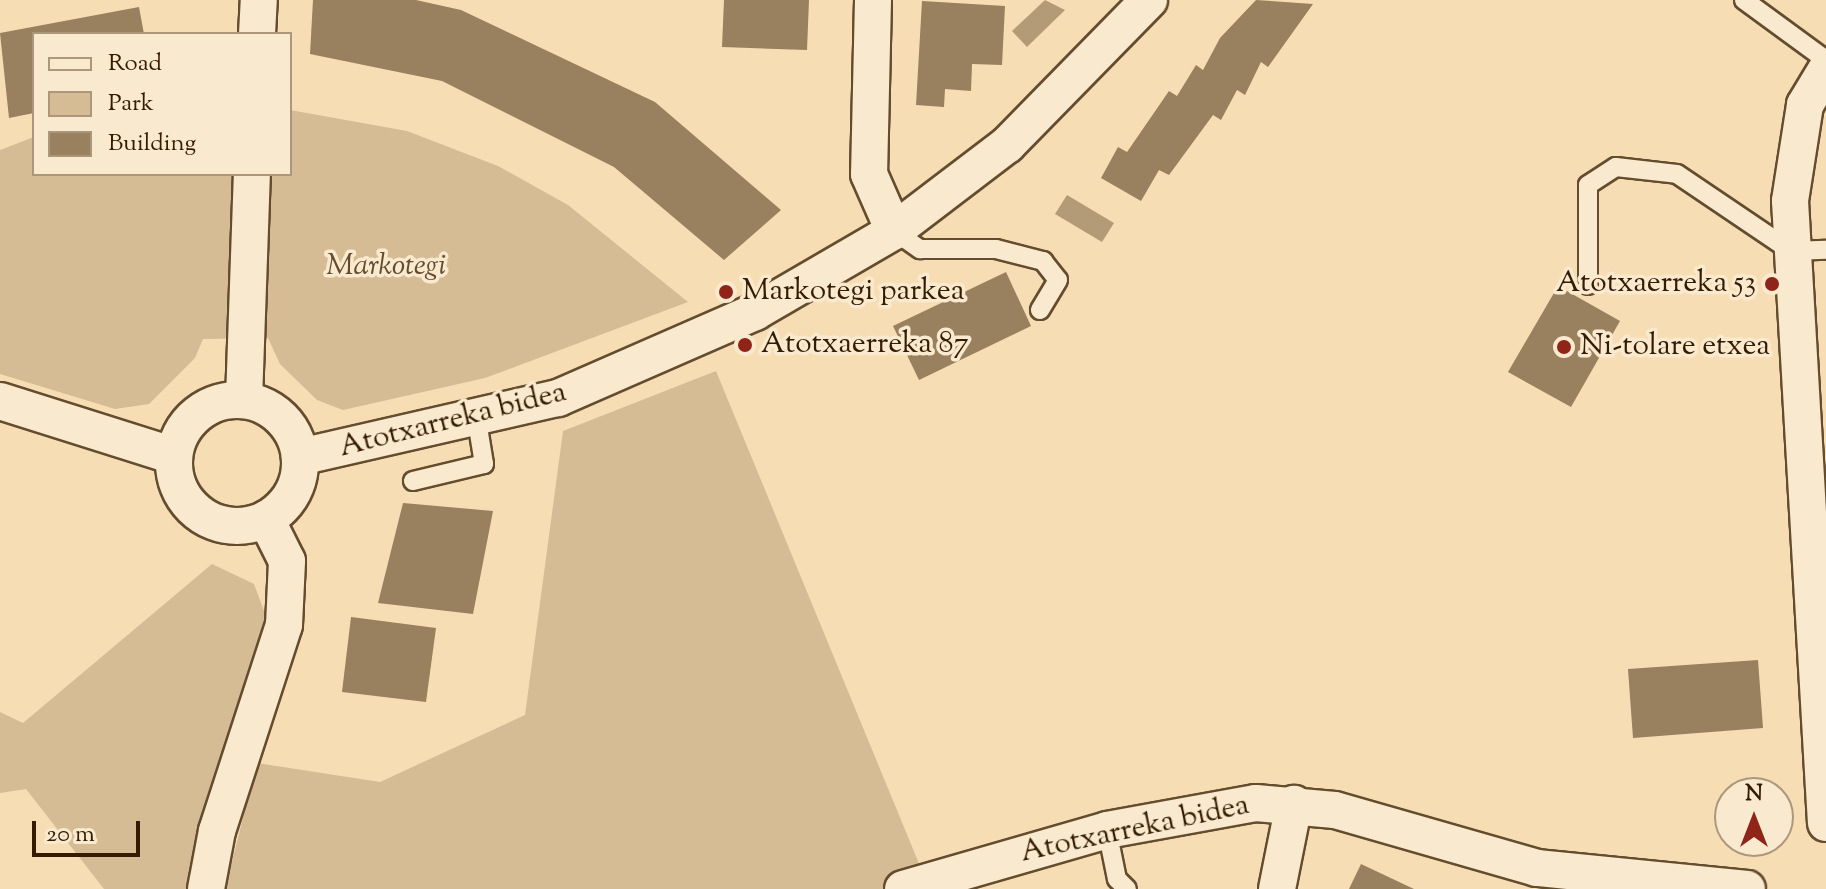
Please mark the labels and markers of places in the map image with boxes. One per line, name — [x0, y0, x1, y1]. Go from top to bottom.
place label: Atotxaerreka 53 — [1556, 266, 1756, 302]
place label: Markotegi parkea — [742, 274, 965, 310]
marker: Atotxaerreka 53 — [1763, 275, 1781, 293]
marker: Markotegi parkea — [717, 283, 735, 301]
place label: Atotxaerreka 87 — [761, 327, 969, 363]
place label: Ni-tolare etxea — [1580, 329, 1770, 365]
marker: Atotxaerreka 87 — [736, 336, 754, 354]
marker: Ni-tolare etxea — [1555, 338, 1573, 356]

